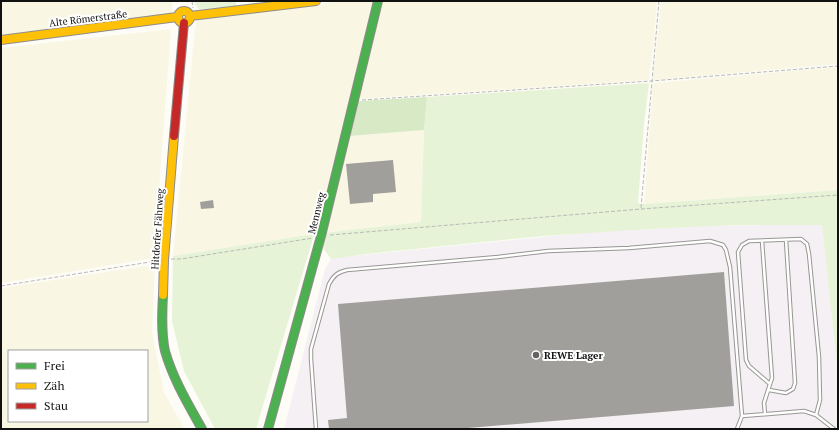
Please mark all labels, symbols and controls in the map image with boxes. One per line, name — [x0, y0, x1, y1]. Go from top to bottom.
street label: Alte Römerstraße — [48, 7, 128, 30]
street label: Hitdorfer Fährweg — [148, 187, 167, 270]
street label: Mennweg — [305, 190, 328, 236]
place label: REWE Lager — [544, 349, 603, 362]
legend — [8, 350, 148, 422]
marker: REWE Lager — [531, 350, 541, 360]
text: Frei — [44, 358, 65, 373]
text: Zäh — [44, 378, 64, 393]
text: Stau — [44, 398, 68, 413]

